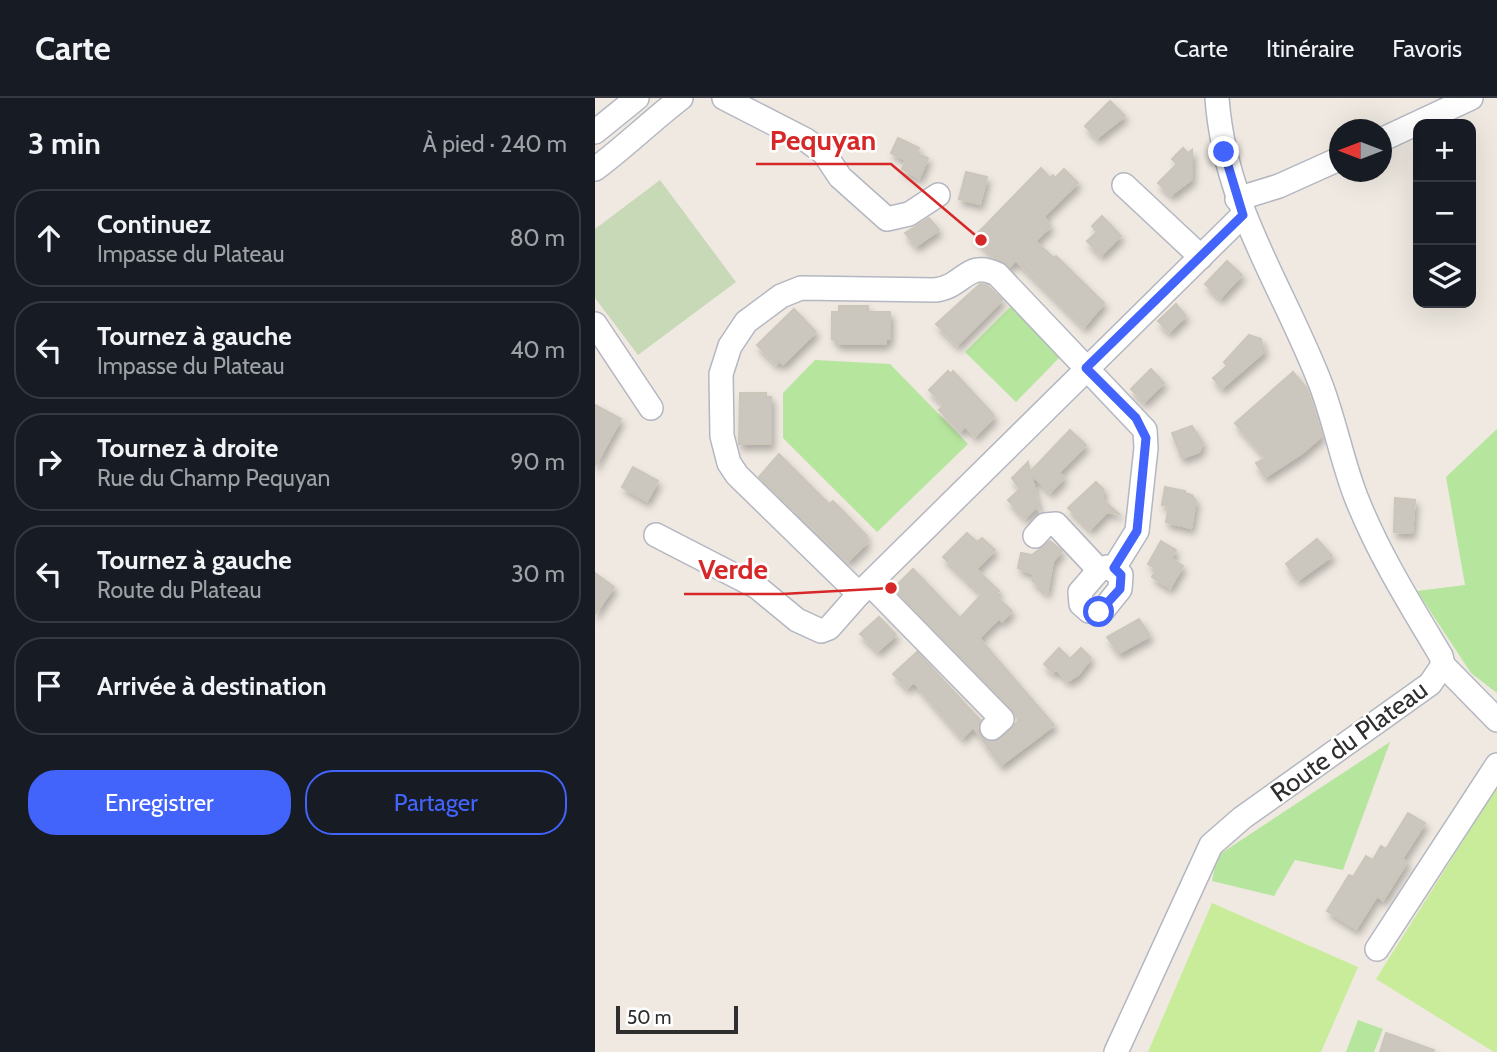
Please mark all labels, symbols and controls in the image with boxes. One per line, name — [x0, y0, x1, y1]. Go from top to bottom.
text: Carte — [35, 28, 111, 68]
text: Carte — [1174, 34, 1228, 63]
text: Itinéraire — [1266, 34, 1354, 63]
text: Favoris — [1392, 34, 1462, 63]
callout: Pequyan — [756, 115, 891, 164]
north arrow — [1329, 119, 1392, 182]
map controls — [1413, 119, 1476, 308]
button: + — [1413, 119, 1476, 182]
text: Pequyan — [770, 123, 876, 157]
text: 3 min — [28, 125, 101, 162]
text: À pied · 240 m — [423, 130, 567, 158]
route end — [1208, 136, 1239, 167]
button: − — [1413, 182, 1476, 245]
text: Continuez — [97, 208, 211, 240]
icon: ahead — [30, 219, 68, 257]
text: 80 m — [510, 224, 565, 252]
text: Impasse du Plateau — [97, 240, 284, 268]
button: layers — [1413, 245, 1476, 308]
text: Tournez à gauche — [97, 320, 292, 352]
icon: left — [30, 331, 68, 369]
text: 40 m — [510, 336, 565, 364]
text: Impasse du Plateau — [97, 352, 284, 380]
text: Tournez à droite — [97, 432, 279, 464]
icon: right — [30, 443, 68, 481]
text: 90 m — [511, 448, 565, 476]
text: Rue du Champ Pequyan — [97, 464, 330, 492]
text: Tournez à gauche — [97, 544, 292, 576]
callout: Verde — [684, 545, 782, 594]
text: Verde — [698, 552, 768, 586]
icon: left — [30, 555, 68, 593]
text: 30 m — [511, 560, 565, 588]
text: Route du Plateau — [97, 576, 262, 604]
route start — [1083, 596, 1114, 627]
icon: arrive — [30, 667, 68, 705]
text: Arrivée à destination — [97, 670, 327, 702]
street label: Route du Plateau — [1264, 673, 1434, 809]
button: Enregistrer — [28, 770, 291, 835]
button: Partager — [305, 770, 567, 835]
scale bar — [616, 1003, 739, 1035]
text: 50 m — [627, 1006, 671, 1029]

